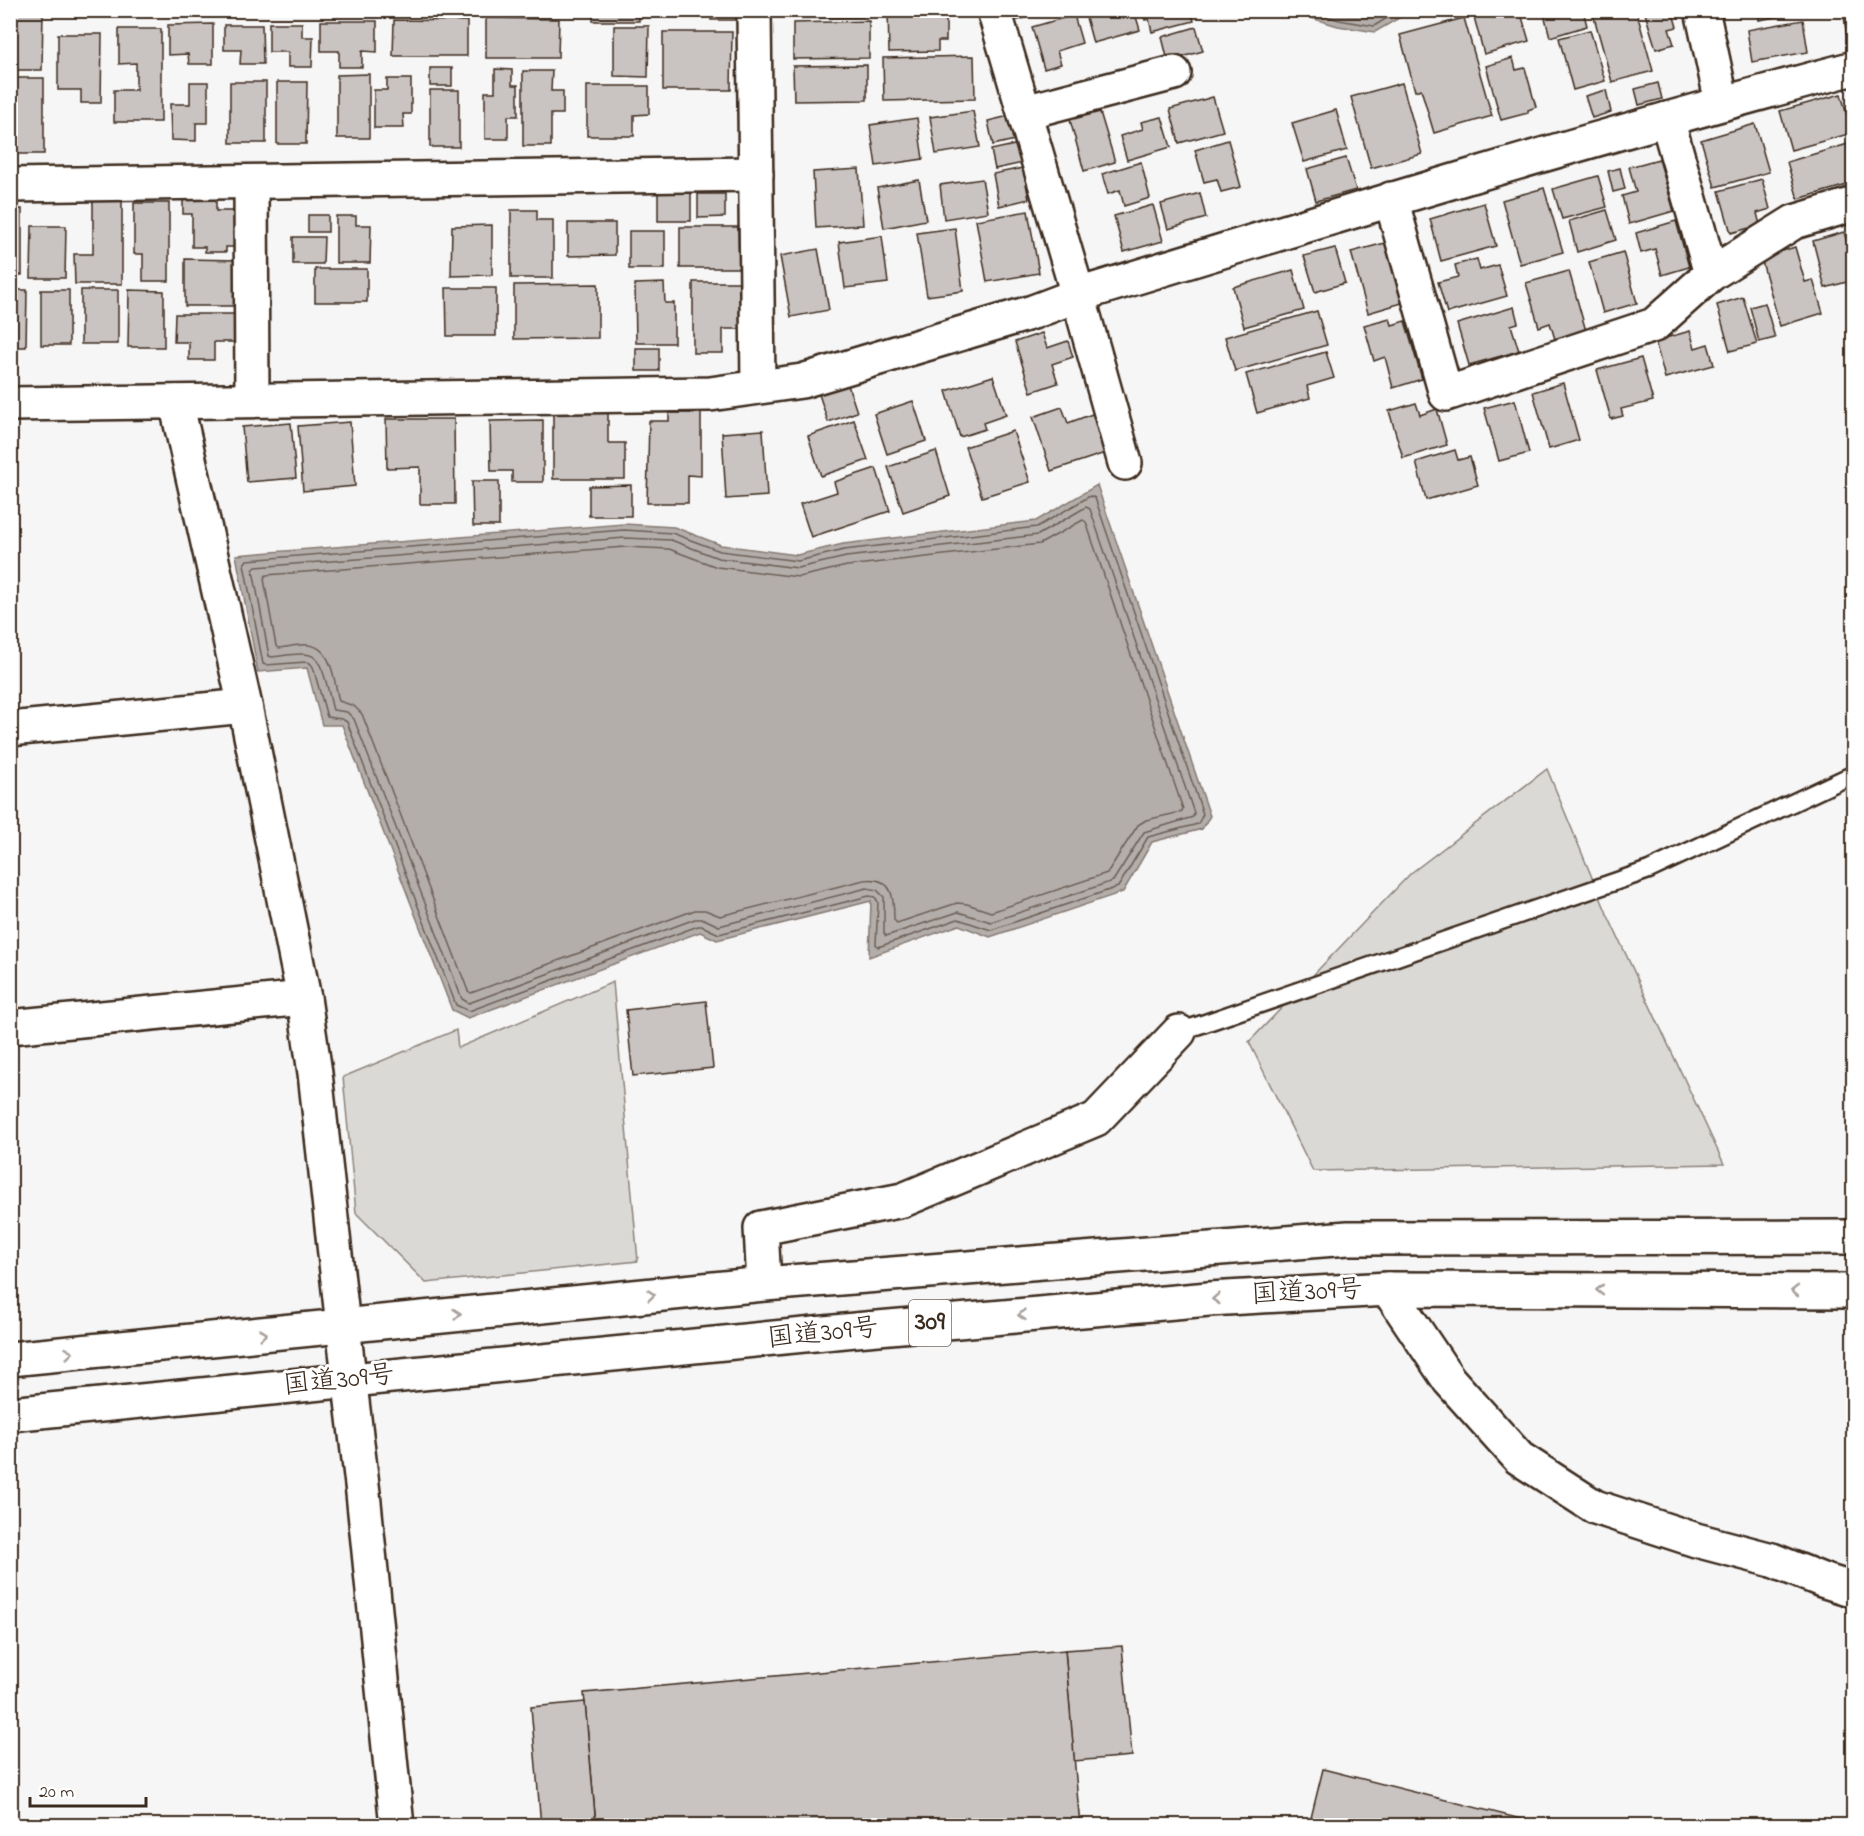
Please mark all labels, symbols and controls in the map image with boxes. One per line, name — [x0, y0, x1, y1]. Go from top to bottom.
street label: 国道309号 — [1250, 1271, 1364, 1315]
one-way arrow — [1596, 1284, 1605, 1296]
one-way arrow — [1791, 1285, 1800, 1297]
one-way arrow — [646, 1289, 655, 1302]
one-way arrow — [1212, 1292, 1221, 1305]
road number: 309 — [909, 1300, 951, 1346]
one-way arrow — [452, 1308, 461, 1321]
one-way arrow — [1017, 1308, 1027, 1321]
street label: 国道309号 — [765, 1309, 881, 1359]
one-way arrow — [258, 1328, 267, 1341]
one-way arrow — [64, 1347, 73, 1360]
street label: 国道309号 — [281, 1356, 397, 1406]
scale bar — [30, 1770, 146, 1808]
text: 20 m — [39, 1780, 74, 1806]

